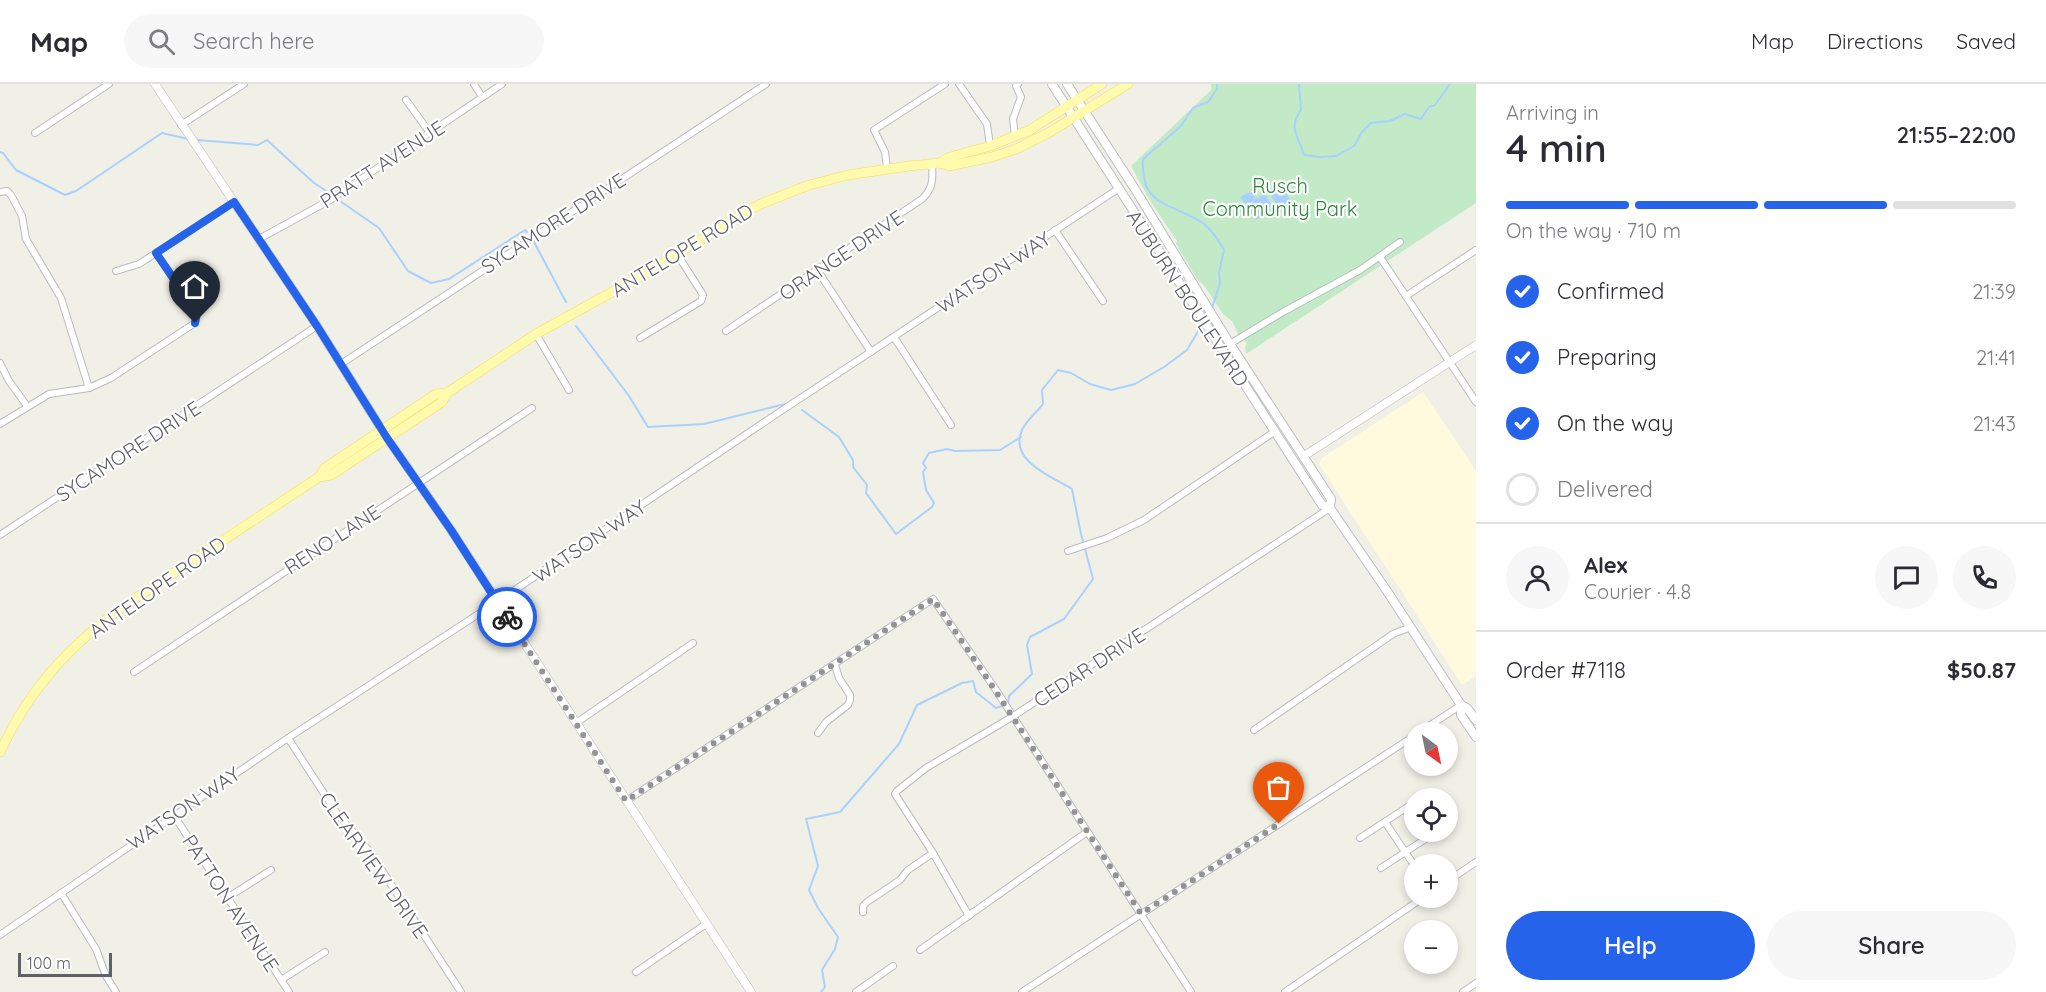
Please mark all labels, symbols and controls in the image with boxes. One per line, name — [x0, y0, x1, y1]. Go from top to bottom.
search box — [124, 14, 544, 68]
text: Map — [30, 24, 88, 59]
icon: search — [145, 25, 178, 58]
text: Search here — [193, 27, 315, 55]
text: Map — [1751, 28, 1794, 54]
text: Directions — [1827, 28, 1923, 54]
text: Saved — [1956, 28, 2016, 54]
text: Arriving in — [1506, 100, 1599, 125]
street label: PRATT AVENUE — [315, 114, 449, 214]
text: 21:55–22:00 — [1897, 121, 2016, 149]
text: 4 min — [1506, 123, 1607, 172]
street label: SYCAMORE DRIVE — [476, 167, 630, 279]
park label: Rusch Community Park — [1203, 173, 1357, 221]
street label: ANTELOPE ROAD — [606, 198, 758, 302]
street label: ORANGE DRIVE — [774, 204, 908, 306]
street label: AUBURN BOULEVARD — [1122, 205, 1254, 391]
text: On the way · 710 m — [1506, 218, 1681, 243]
street label: WATSON WAY — [931, 226, 1055, 318]
pin — [169, 261, 220, 323]
icon: home — [178, 270, 211, 303]
icon: check — [1506, 275, 1539, 308]
text: Confirmed — [1557, 277, 1664, 305]
text: 21:39 — [1972, 279, 2016, 304]
icon: check — [1506, 341, 1539, 374]
text: Preparing — [1557, 343, 1657, 371]
text: 21:41 — [1976, 345, 2016, 370]
street label: SYCAMORE DRIVE — [51, 395, 205, 507]
icon: check — [1506, 407, 1539, 440]
text: On the way — [1557, 409, 1673, 437]
text: 21:43 — [1973, 411, 2016, 436]
text: Delivered — [1557, 475, 1653, 503]
street label: WATSON WAY — [527, 494, 651, 588]
street label: RENO LANE — [279, 499, 385, 579]
street label: ANTELOPE ROAD — [84, 531, 230, 643]
button: person — [1506, 546, 1569, 609]
button: chat — [1875, 546, 1938, 609]
button: phone — [1953, 546, 2016, 609]
text: Alex — [1584, 551, 1627, 579]
text: Courier · 4.8 — [1584, 579, 1691, 604]
courier — [477, 587, 537, 647]
icon: bike — [491, 601, 524, 634]
street label: CEDAR DRIVE — [1029, 622, 1149, 712]
text: Order #7118 — [1506, 656, 1626, 684]
text: $50.87 — [1947, 656, 2016, 684]
north arrow — [1404, 722, 1458, 776]
map controls — [1404, 722, 1458, 974]
street label: WATSON WAY — [121, 761, 245, 855]
pin — [1253, 762, 1304, 824]
icon: bag — [1262, 771, 1295, 804]
street label: CLEARVIEW DRIVE — [314, 787, 434, 943]
button: locate — [1404, 788, 1458, 842]
street label: PATTON AVENUE — [177, 830, 285, 976]
button: + — [1404, 854, 1458, 908]
button: Help — [1506, 911, 1755, 980]
button: Share — [1767, 911, 2016, 980]
button: − — [1404, 920, 1458, 974]
scale bar — [18, 950, 112, 978]
text: 100 m — [27, 953, 71, 973]

